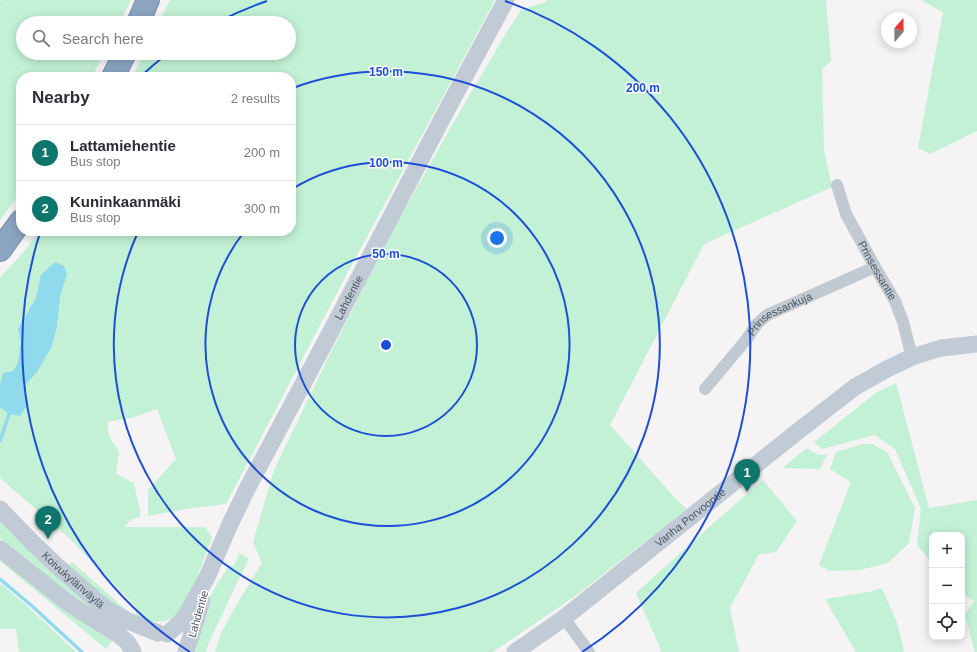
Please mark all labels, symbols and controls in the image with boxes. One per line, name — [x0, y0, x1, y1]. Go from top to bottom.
north arrow — [881, 12, 917, 48]
search box — [16, 16, 296, 60]
icon: search — [30, 27, 52, 49]
text: Search here — [62, 30, 144, 47]
text: 150 m — [369, 65, 403, 79]
text: 200 m — [626, 81, 660, 95]
text: Nearby — [32, 88, 90, 107]
text: 2 results — [231, 91, 280, 106]
text: Lattamiehentie — [70, 137, 176, 154]
text: 1 — [41, 145, 49, 160]
text: 200 m — [244, 145, 280, 160]
text: Bus stop — [70, 154, 121, 169]
text: 100 m — [369, 156, 403, 170]
text: Kuninkaanmäki — [70, 193, 181, 210]
text: 2 — [41, 201, 49, 216]
text: 300 m — [244, 201, 280, 216]
text: Bus stop — [70, 210, 121, 225]
your location — [487, 228, 507, 248]
street label: Prinsessantie — [856, 239, 899, 302]
text: 50 m — [372, 247, 400, 261]
street label: Lahdentie — [332, 273, 365, 322]
street label: Prinsessankuja — [745, 289, 815, 338]
centre of rings — [379, 338, 393, 352]
pin: 1 — [734, 459, 760, 492]
street label: Vanha Porvoontie — [652, 486, 728, 549]
pin: 2 — [35, 506, 61, 539]
map controls — [929, 532, 965, 640]
button: + — [929, 532, 965, 568]
street label: Koivukylänväylä — [40, 549, 107, 611]
button: − — [929, 568, 965, 604]
street label: Lahdentie — [186, 589, 210, 639]
button: locate — [929, 604, 965, 640]

